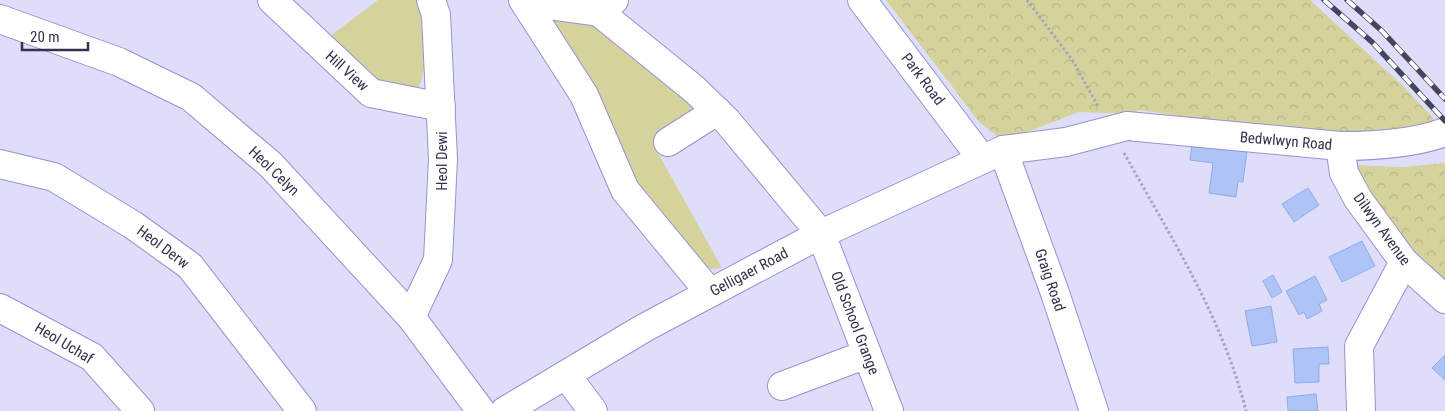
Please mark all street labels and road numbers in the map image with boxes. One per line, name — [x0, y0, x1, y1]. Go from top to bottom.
street label: Hill View — [322, 47, 372, 95]
street label: Park Road — [898, 49, 948, 109]
street label: Bedwlwyn Road — [1239, 128, 1333, 154]
street label: Heol Dewi — [433, 131, 451, 191]
street label: Heol Celyn — [245, 143, 303, 199]
street label: Dilwyn Avenue — [1350, 189, 1414, 269]
street label: Heol Derw — [133, 222, 193, 273]
street label: Gelligaer Road — [707, 244, 791, 300]
street label: Graig Road — [1031, 246, 1069, 314]
street label: Old School Grange — [827, 269, 883, 377]
street label: Heol Uchaf — [31, 318, 97, 368]

